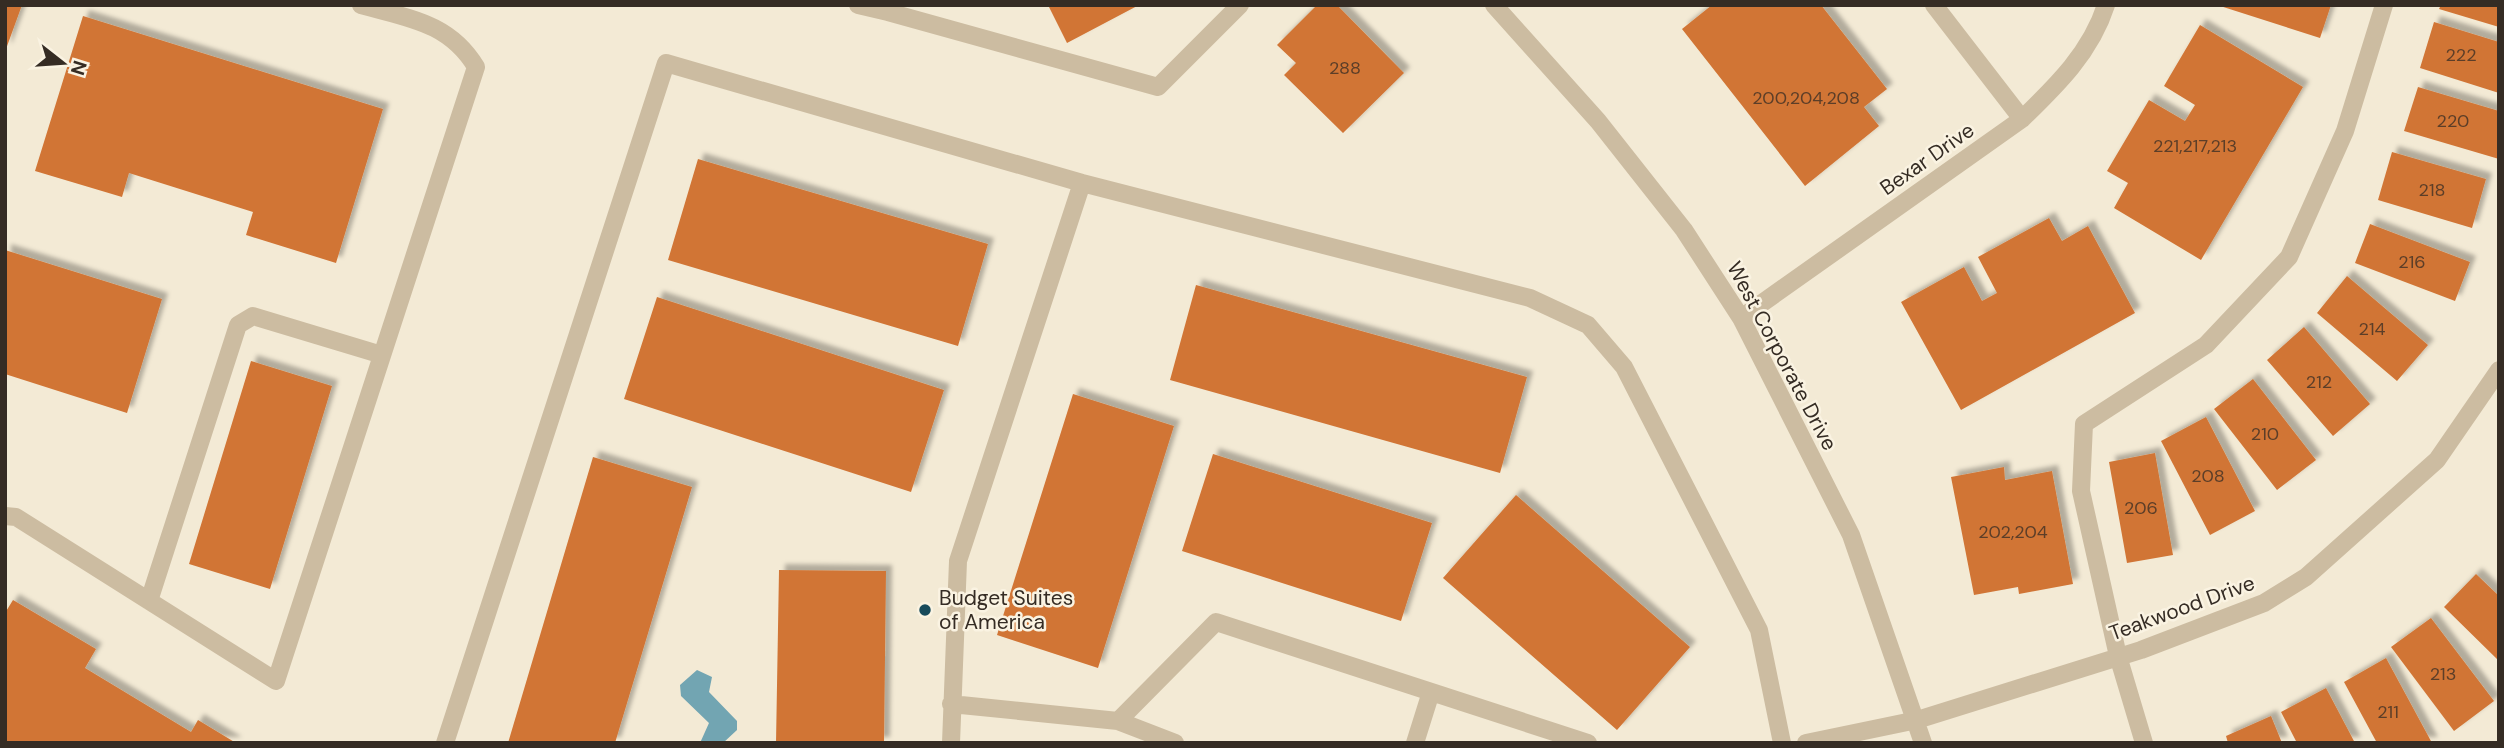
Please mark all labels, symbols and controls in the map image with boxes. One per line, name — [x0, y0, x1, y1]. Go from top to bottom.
north arrow — [28, 28, 98, 98]
house number: 222 — [2445, 43, 2477, 67]
house number: 288 — [1329, 56, 1361, 80]
text: N — [65, 58, 93, 78]
house number: 200,204,208 — [1752, 86, 1860, 110]
house number: 220 — [2437, 109, 2469, 133]
street label: Bexar Drive — [1874, 116, 1980, 202]
house number: 221,217,213 — [2153, 134, 2237, 158]
house number: 218 — [2419, 178, 2445, 202]
house number: 216 — [2398, 250, 2426, 274]
street label: West Corporate Drive — [1720, 257, 1844, 455]
house number: 214 — [2359, 317, 2386, 341]
house number: 212 — [2306, 370, 2332, 394]
house number: 210 — [2251, 422, 2279, 446]
house number: 208 — [2191, 464, 2225, 488]
house number: 206 — [2124, 496, 2158, 520]
house number: 202,204 — [1978, 520, 2048, 544]
street label: Teakwood Drive — [2105, 569, 2259, 647]
place label: Budget Suites of America — [939, 584, 1073, 636]
marker: Budget Suites of America — [917, 602, 933, 618]
house number: 213 — [2430, 662, 2456, 686]
house number: 211 — [2377, 700, 2399, 724]

